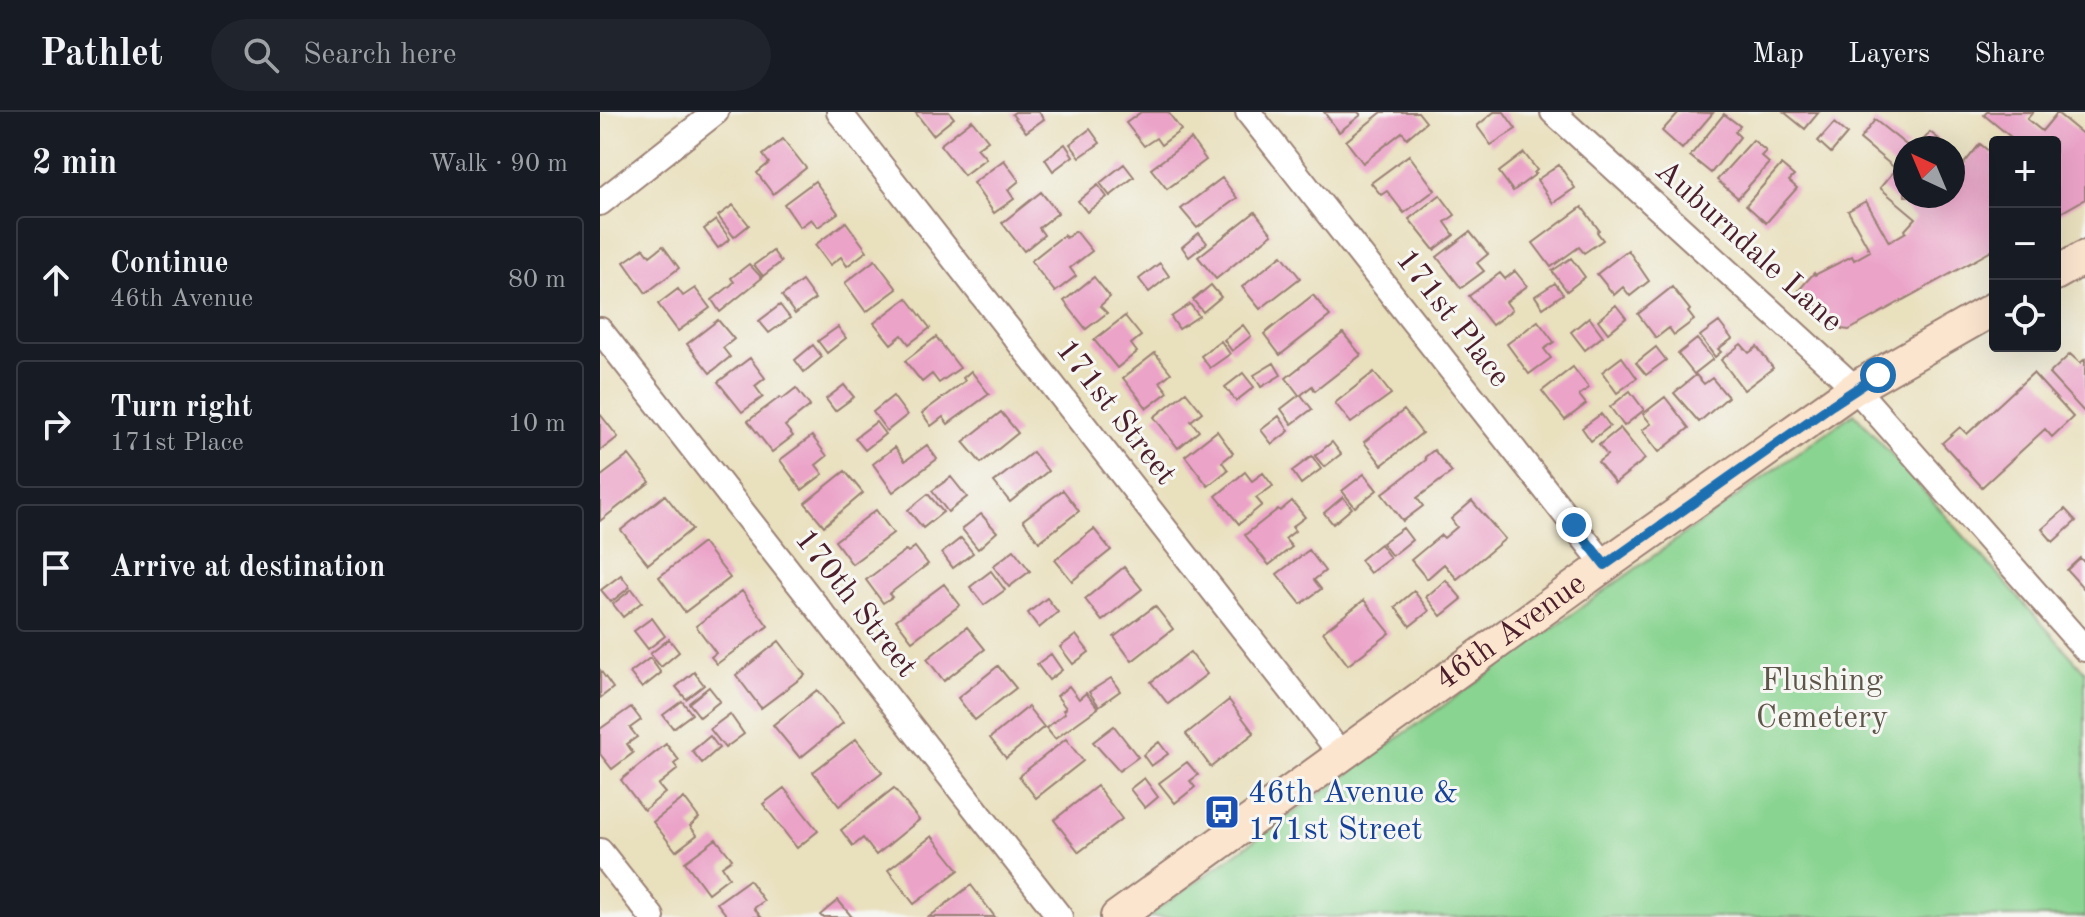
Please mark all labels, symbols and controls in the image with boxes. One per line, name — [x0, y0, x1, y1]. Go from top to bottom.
search box — [211, 19, 771, 91]
icon: search — [239, 33, 283, 77]
text: Pathlet — [40, 36, 163, 74]
text: Search here — [303, 40, 456, 70]
text: Map — [1752, 41, 1804, 69]
text: Layers — [1848, 41, 1930, 69]
text: Share — [1974, 41, 2045, 69]
north arrow — [1893, 136, 1965, 208]
map controls — [1989, 136, 2061, 352]
button: + — [1989, 136, 2061, 208]
text: 2 min — [32, 147, 117, 181]
text: Walk · 90 m — [429, 151, 568, 177]
street label: Auburndale Lane — [1648, 155, 1848, 339]
button: − — [1989, 208, 2061, 280]
street label: 171st Place — [1389, 244, 1515, 394]
text: Continue — [110, 249, 229, 279]
icon: ahead — [34, 258, 78, 302]
text: 80 m — [508, 267, 566, 293]
button: locate — [1989, 280, 2061, 352]
text: 46th Avenue — [110, 286, 253, 312]
street label: 171st Street — [1049, 334, 1181, 492]
route start — [1860, 357, 1896, 393]
text: Turn right — [110, 393, 252, 423]
icon: right — [34, 402, 78, 446]
text: 10 m — [508, 411, 566, 437]
text: 171st Place — [110, 430, 244, 456]
route end — [1556, 507, 1592, 543]
street label: 170th Street — [788, 524, 922, 684]
icon: arrive — [34, 546, 78, 590]
text: Arrive at destination — [110, 553, 385, 583]
street label: 46th Avenue — [1430, 568, 1592, 697]
park label: Flushing Cemetery — [1756, 666, 1888, 735]
place label: 46th Avenue & 171st Street — [1248, 778, 1458, 847]
bus stop icon: 46th Avenue & 171st Street — [1203, 793, 1241, 831]

